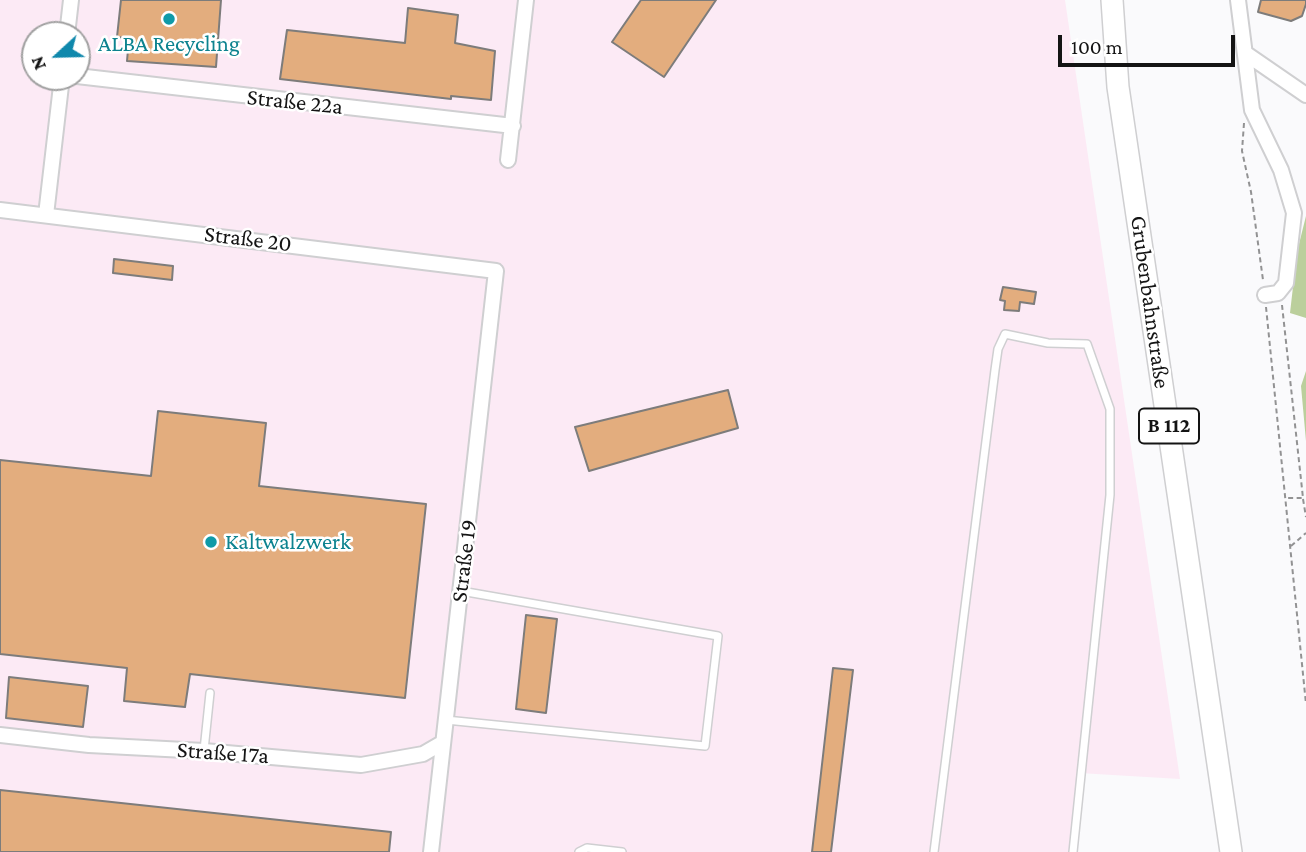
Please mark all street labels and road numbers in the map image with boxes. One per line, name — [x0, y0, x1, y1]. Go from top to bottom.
street label: Straße 22a — [246, 83, 344, 121]
street label: Grubenbahnstraße — [1124, 214, 1176, 390]
street label: Straße 20 — [203, 220, 293, 258]
road number: B 112 — [1139, 408, 1199, 444]
street label: Straße 19 — [445, 518, 483, 604]
street label: Straße 17a — [176, 736, 270, 770]

